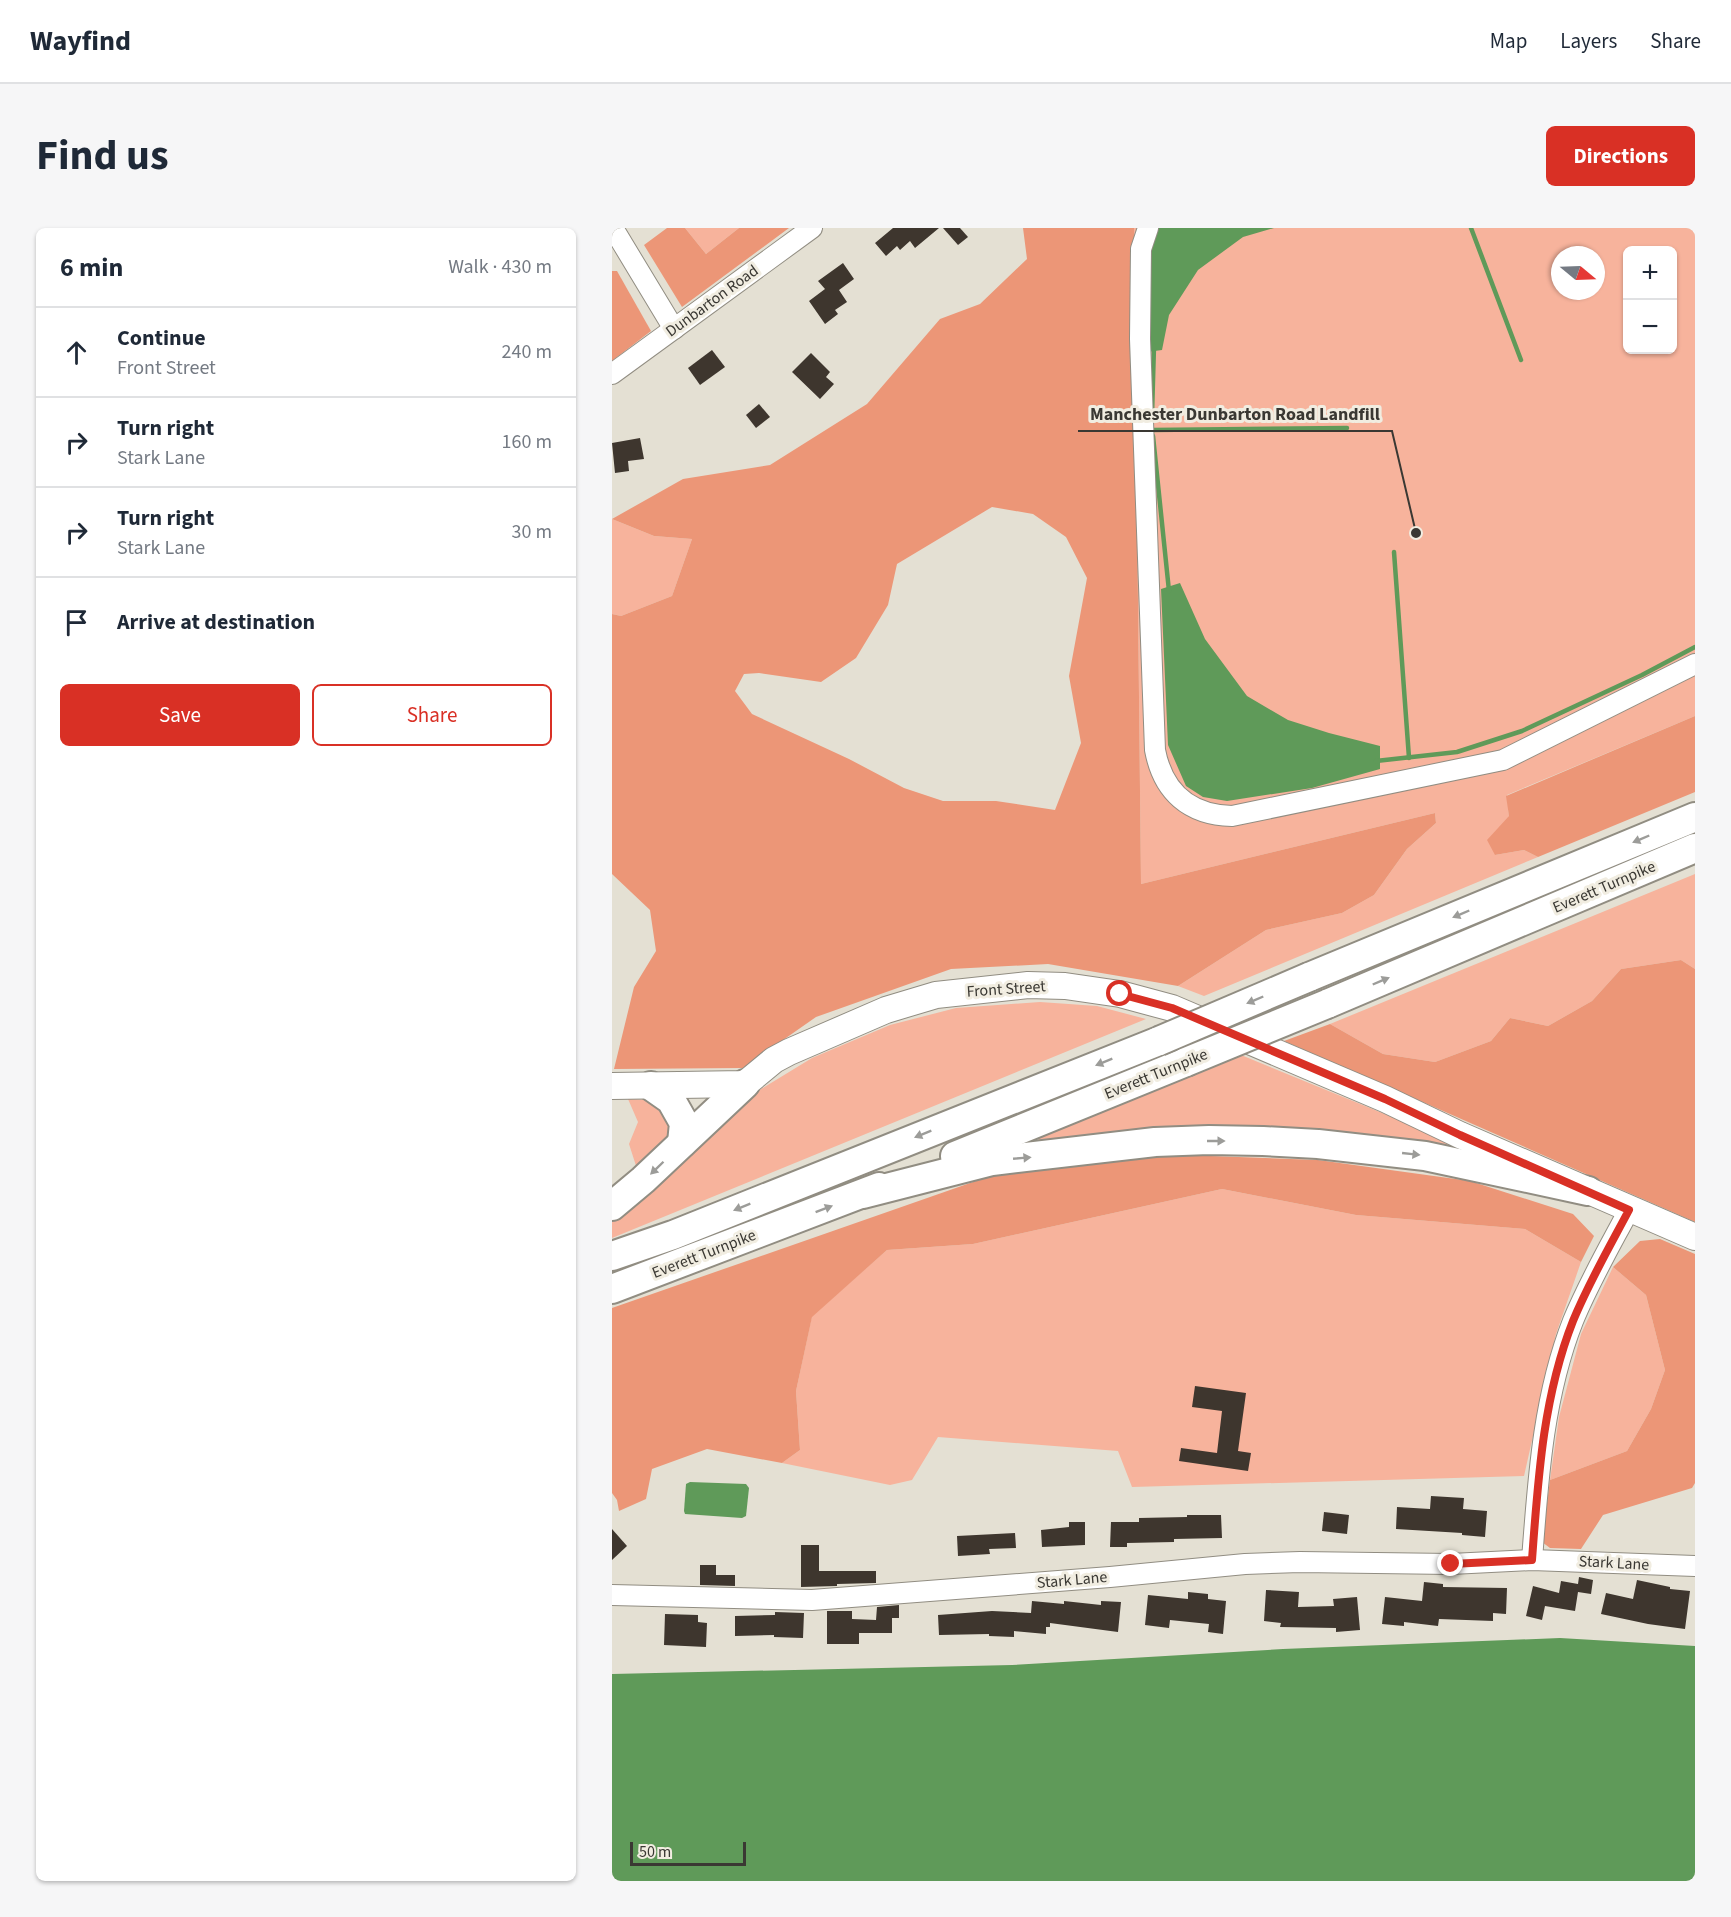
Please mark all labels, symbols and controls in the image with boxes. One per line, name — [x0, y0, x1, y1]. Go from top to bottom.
text: Wayfind — [30, 21, 131, 61]
text: Map — [1490, 26, 1527, 56]
text: Layers — [1560, 26, 1617, 56]
text: Share — [1650, 26, 1701, 56]
text: Find us — [36, 126, 169, 186]
button: Directions — [1546, 126, 1695, 186]
north arrow — [1551, 246, 1605, 300]
map controls — [1623, 246, 1677, 354]
button: + — [1623, 246, 1677, 300]
text: 6 min — [60, 249, 123, 286]
text: Walk · 430 m — [448, 253, 552, 281]
street label: Dunbarton Road — [661, 260, 763, 342]
button: − — [1623, 300, 1677, 354]
text: Continue — [117, 322, 206, 354]
icon: ahead — [60, 336, 93, 369]
text: 240 m — [502, 338, 552, 366]
text: Front Street — [117, 354, 216, 382]
callout: Manchester Dunbarton Road Landfill — [1078, 395, 1392, 431]
text: Manchester Dunbarton Road Landfill — [1090, 402, 1380, 427]
text: Turn right — [117, 412, 214, 444]
icon: right — [60, 426, 93, 459]
text: 160 m — [502, 428, 552, 456]
text: Stark Lane — [117, 444, 205, 472]
text: Turn right — [117, 502, 214, 534]
icon: right — [60, 516, 93, 549]
text: 30 m — [512, 518, 552, 546]
text: Stark Lane — [117, 534, 205, 562]
icon: arrive — [60, 606, 93, 639]
text: Arrive at destination — [117, 606, 315, 638]
button: Save — [60, 684, 300, 746]
button: Share — [312, 684, 552, 746]
one-way arrow — [1632, 835, 1650, 844]
street label: Everett Turnpike — [1549, 855, 1659, 919]
one-way arrow — [1452, 910, 1470, 919]
street label: Front Street — [966, 975, 1047, 1003]
one-way arrow — [1372, 976, 1390, 985]
route start — [1106, 980, 1132, 1006]
one-way arrow — [1246, 996, 1264, 1005]
street label: Everett Turnpike — [1101, 1043, 1211, 1105]
one-way arrow — [1095, 1057, 1113, 1067]
one-way arrow — [914, 1129, 932, 1139]
one-way arrow — [1207, 1136, 1226, 1145]
one-way arrow — [1401, 1150, 1420, 1159]
one-way arrow — [1013, 1153, 1032, 1163]
one-way arrow — [650, 1160, 664, 1174]
one-way arrow — [733, 1202, 751, 1212]
one-way arrow — [815, 1203, 833, 1213]
street label: Everett Turnpike — [649, 1224, 759, 1284]
route end — [1437, 1550, 1463, 1576]
street label: Stark Lane — [1578, 1550, 1650, 1576]
street label: Stark Lane — [1036, 1566, 1108, 1594]
scale bar — [630, 1839, 746, 1866]
text: 50 m — [639, 1841, 671, 1863]

